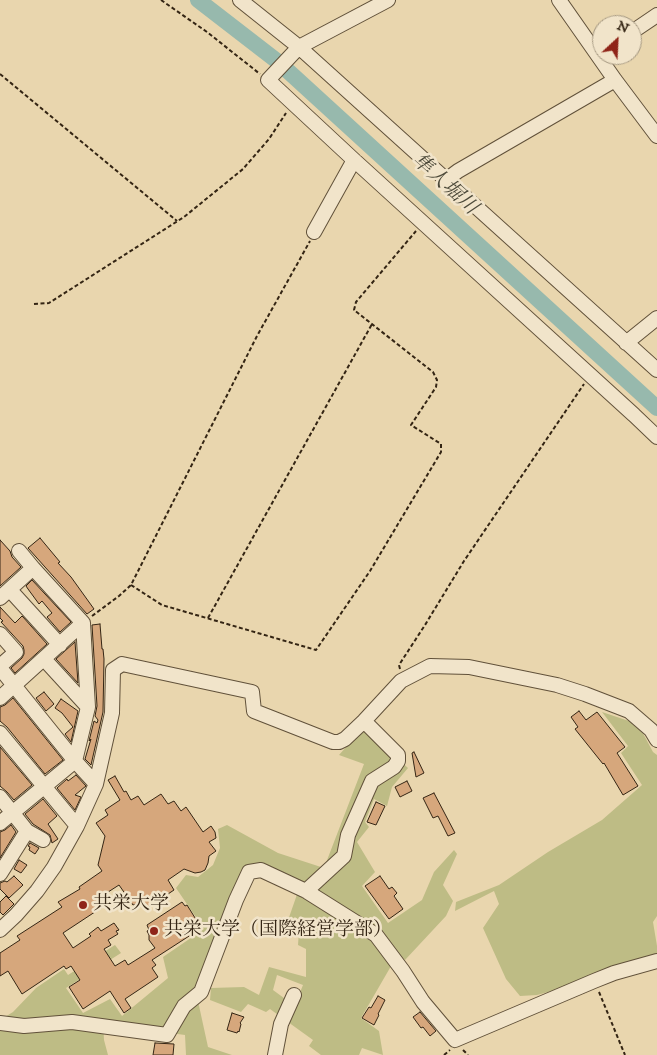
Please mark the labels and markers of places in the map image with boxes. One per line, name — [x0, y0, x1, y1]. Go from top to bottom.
place label: 共栄大学 — [93, 894, 169, 916]
marker: 共栄大学 — [77, 899, 89, 911]
place label: 共栄大学（国際経営学部） — [164, 920, 392, 942]
marker: 共栄大学（国際経営学部） — [148, 925, 160, 937]

